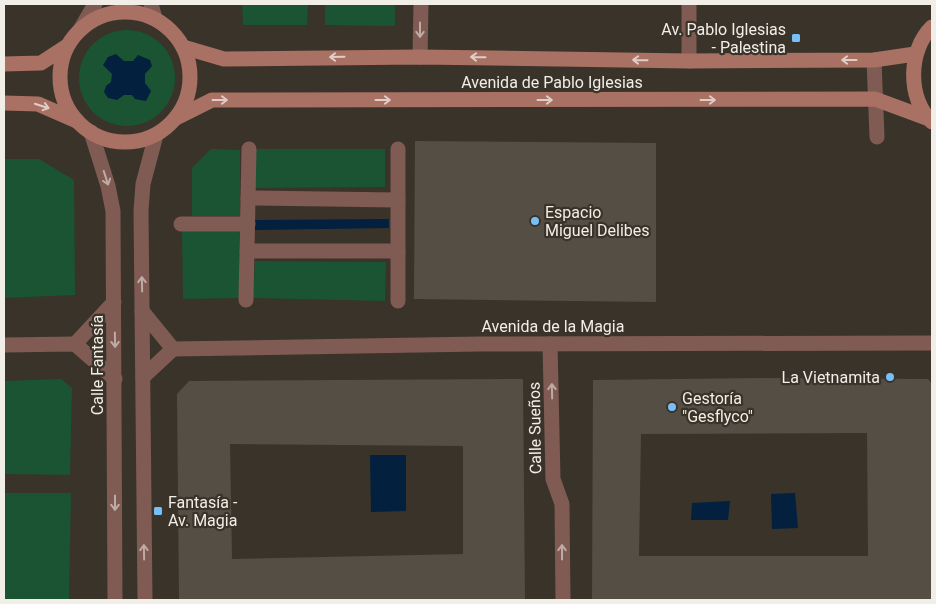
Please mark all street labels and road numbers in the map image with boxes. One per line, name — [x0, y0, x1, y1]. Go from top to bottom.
street label: Avenida de Pablo Iglesias — [461, 73, 643, 92]
street label: Calle Fantasía — [88, 315, 107, 415]
street label: Avenida de la Magia — [482, 317, 624, 336]
street label: Calle Sueños — [525, 382, 545, 474]

